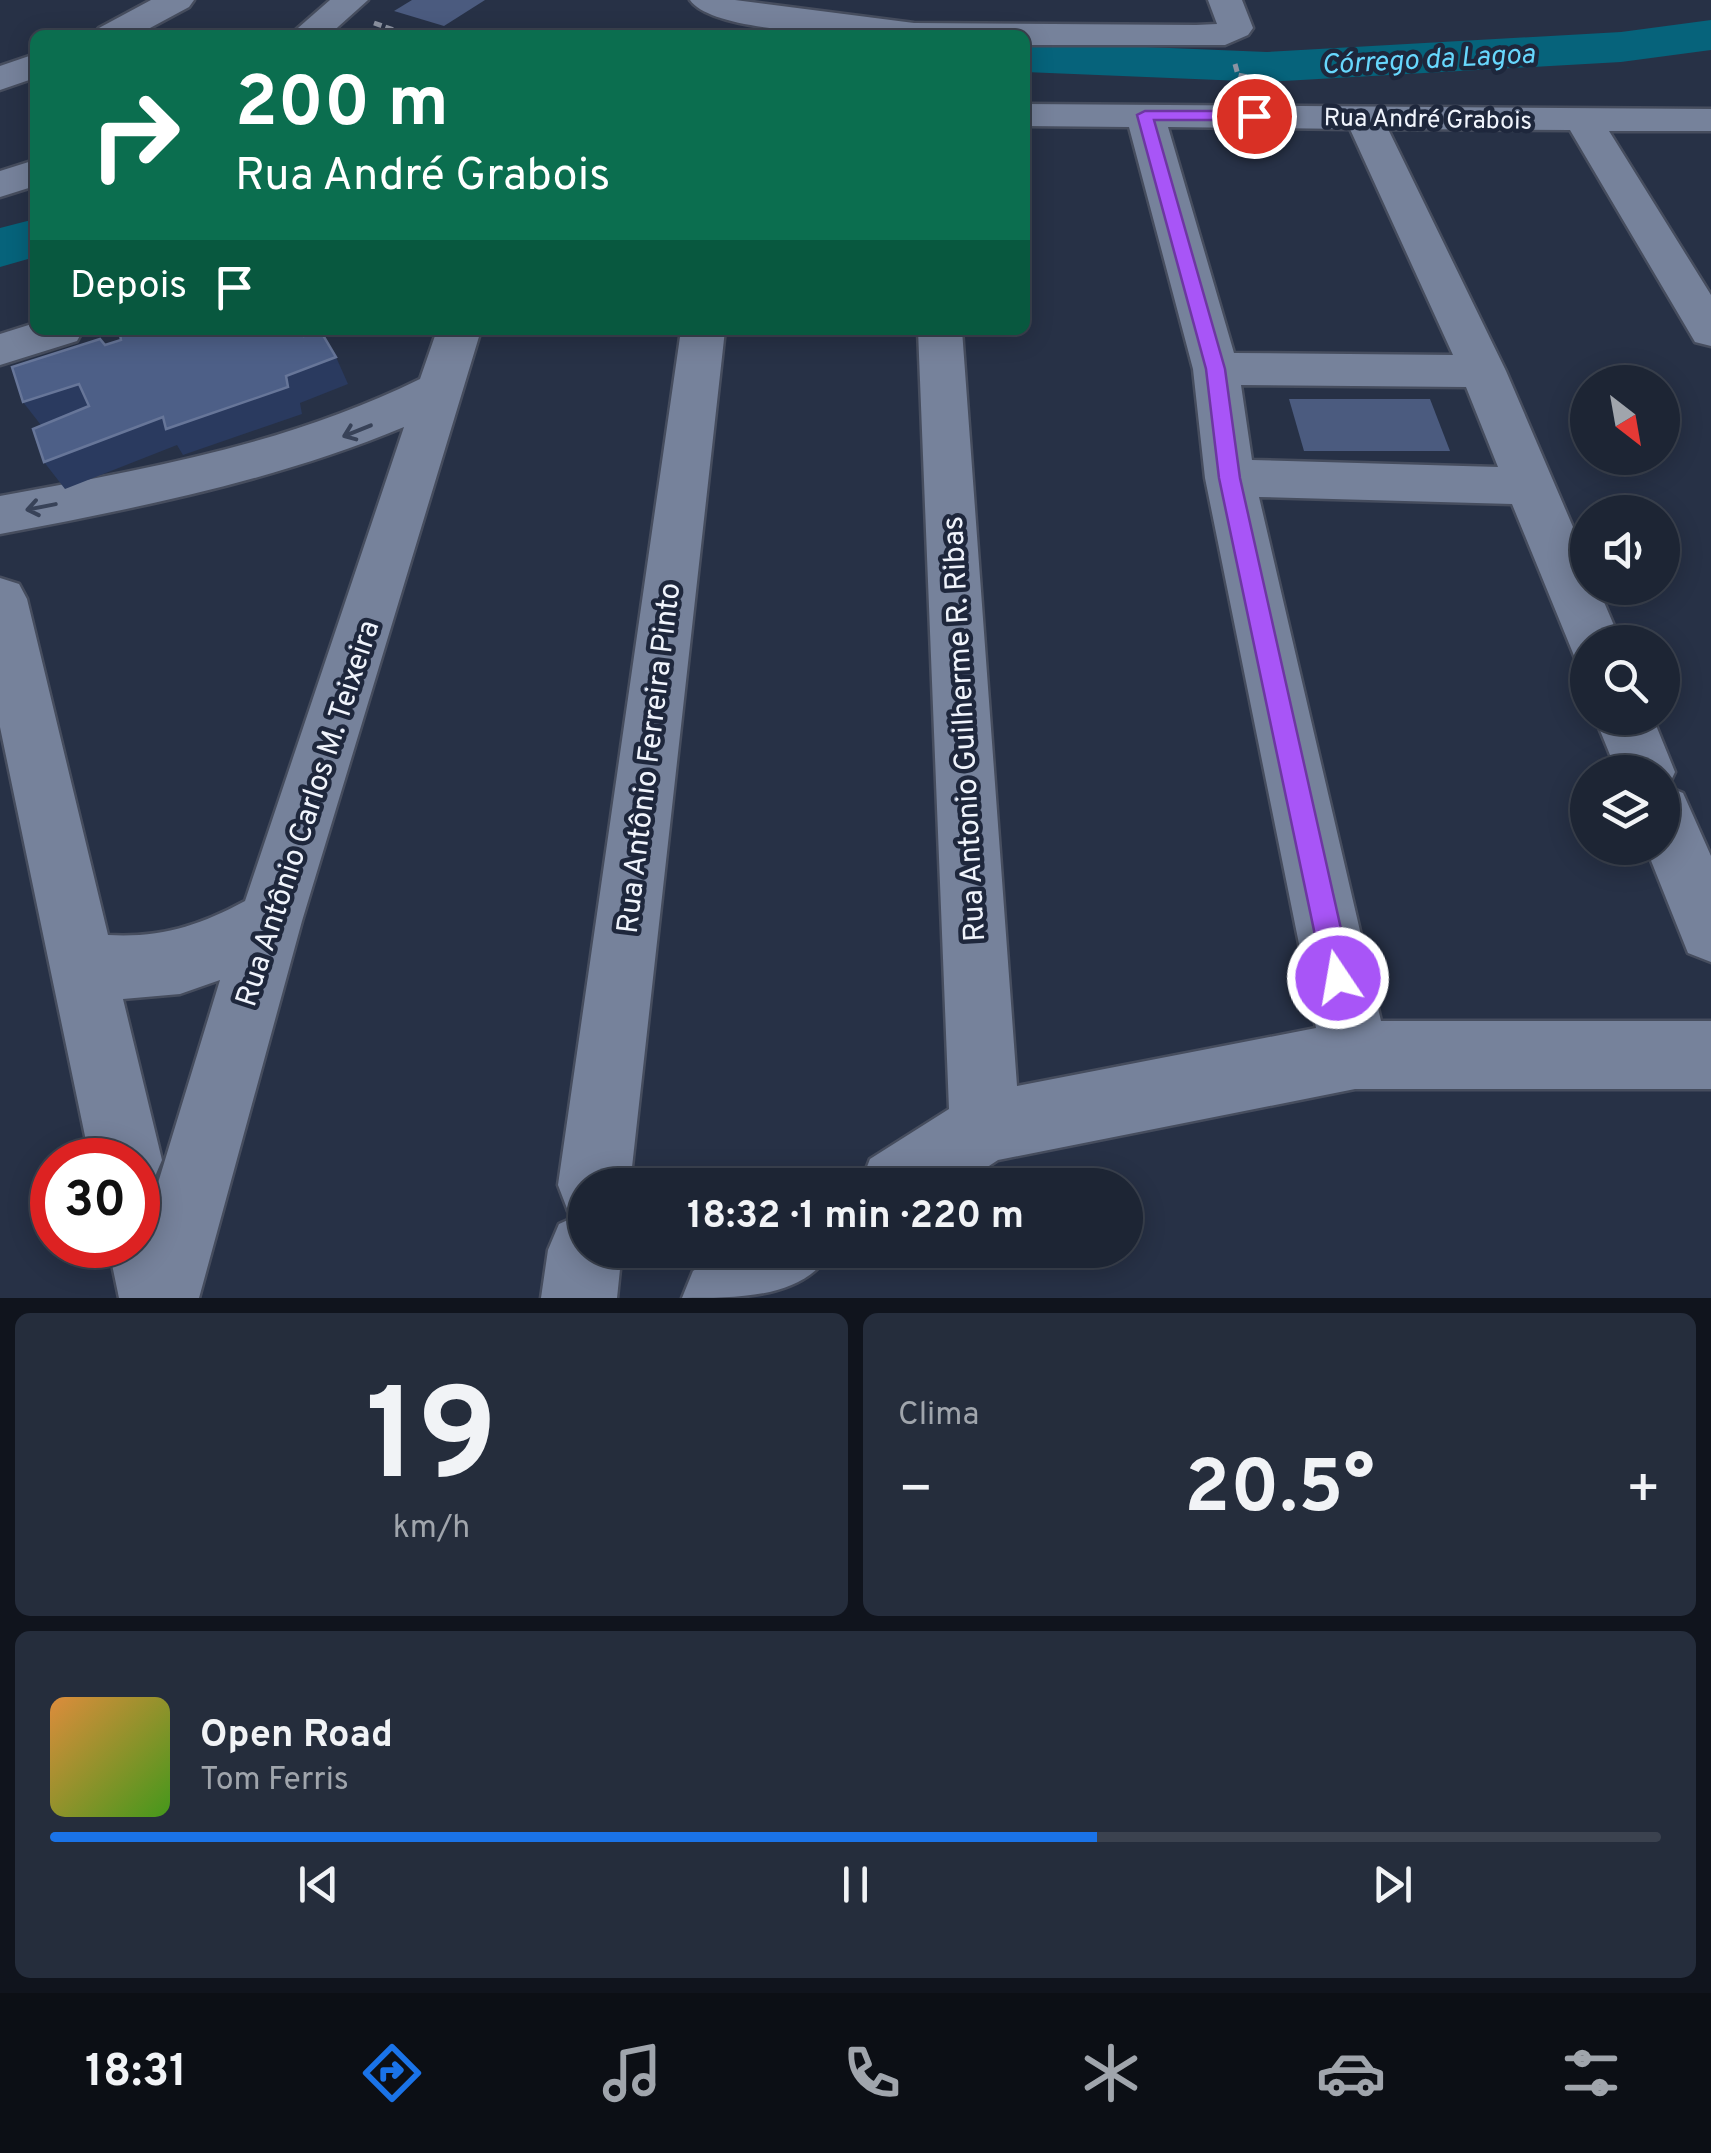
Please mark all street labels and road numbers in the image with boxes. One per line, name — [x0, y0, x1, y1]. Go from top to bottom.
street label: Rua André Grabois — [1323, 103, 1532, 139]
street label: Rua Antonio Guilherme R. Ribas — [936, 515, 995, 943]
street label: Rua Antônio Ferreira Pinto — [611, 581, 690, 936]
street label: Rua Antônio Carlos M. Teixeira — [229, 616, 389, 1012]

